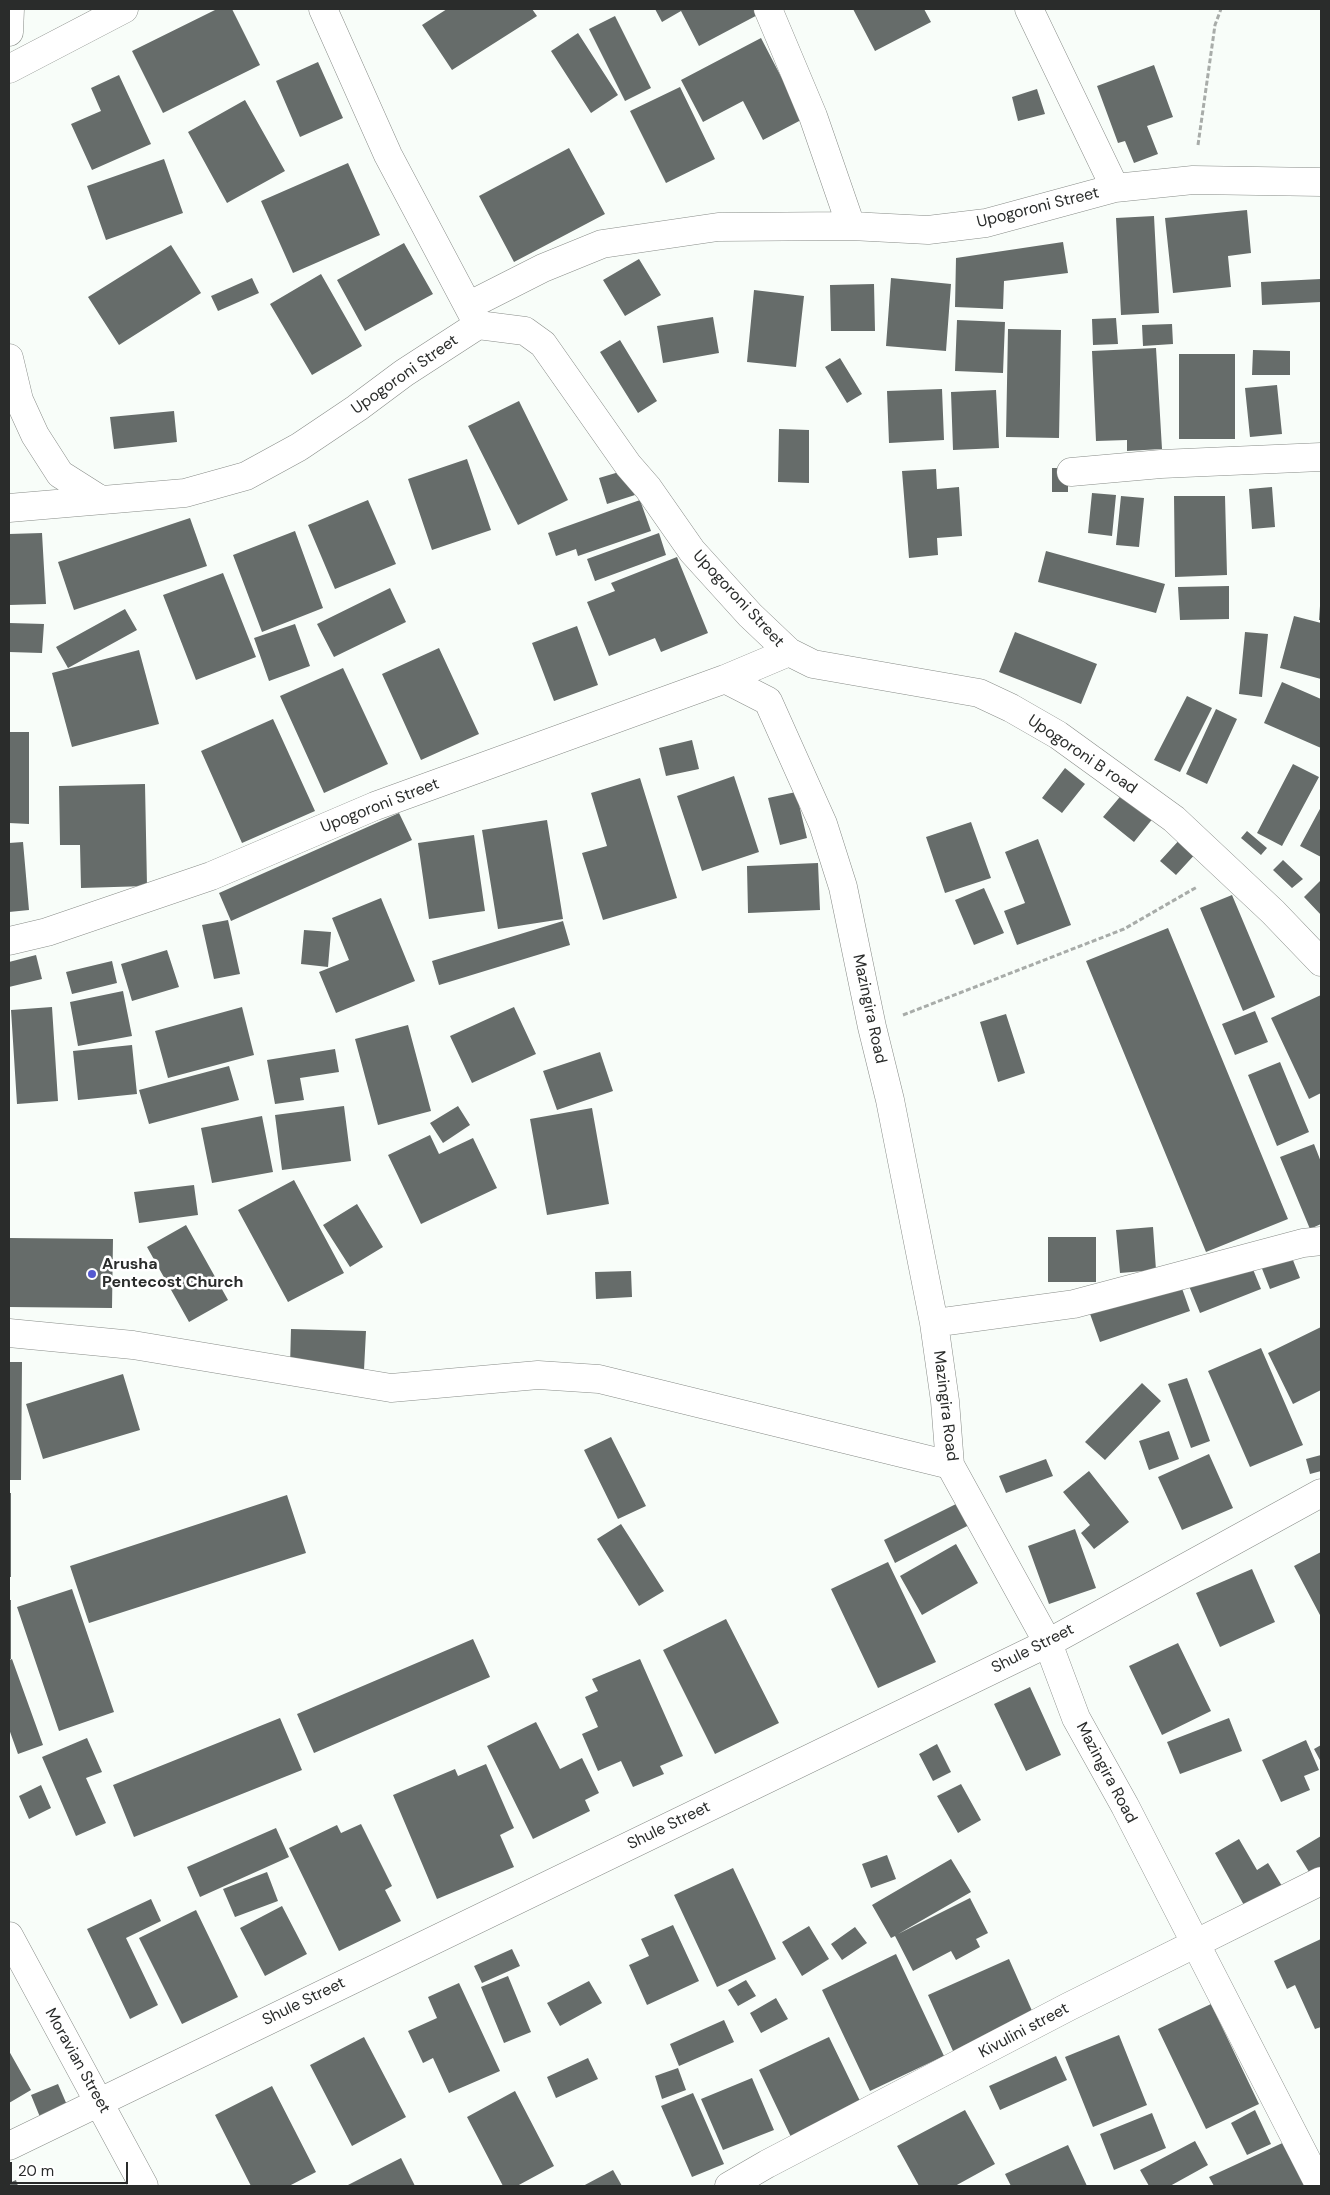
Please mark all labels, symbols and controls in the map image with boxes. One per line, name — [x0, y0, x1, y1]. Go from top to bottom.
street label: Upogoroni Street — [975, 184, 1101, 232]
street label: Upogoroni Street — [348, 331, 462, 419]
street label: Upogoroni Street — [688, 547, 788, 651]
street label: Upogoroni B road — [1024, 711, 1140, 799]
street label: Upogoroni Street — [318, 775, 442, 837]
street label: Mazingira Road — [848, 953, 890, 1065]
place label: Arusha Pentecost Church — [102, 1255, 243, 1293]
marker: Arusha Pentecost Church — [86, 1268, 98, 1280]
street label: Mazingira Road — [929, 1350, 961, 1462]
street label: Shule Street — [989, 1620, 1077, 1678]
street label: Mazingira Road — [1071, 1719, 1141, 1827]
street label: Shule Street — [624, 1798, 714, 1854]
street label: Shule Street — [259, 1974, 349, 2030]
street label: Kivulini street — [976, 1999, 1072, 2063]
street label: Moravian Street — [40, 2005, 114, 2117]
scale bar — [12, 2152, 130, 2184]
text: 20 m — [18, 2161, 54, 2181]

